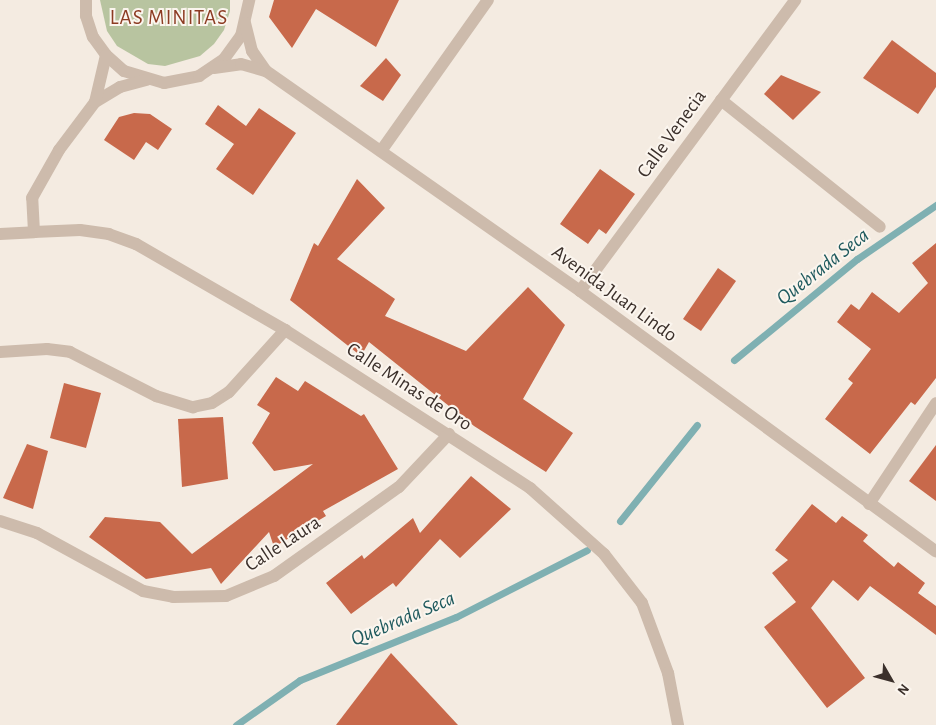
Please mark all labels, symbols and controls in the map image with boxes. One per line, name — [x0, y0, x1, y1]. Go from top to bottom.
district label: LAS MINITAS — [108, 5, 230, 31]
street label: Calle Venecia — [632, 85, 712, 183]
water label: Quebrada Seca — [772, 223, 874, 311]
street label: Avenida Juan Lindo — [547, 240, 681, 348]
street label: Calle Minas de Oro — [342, 338, 476, 436]
street label: Calle Laura — [241, 511, 325, 577]
water label: Quebrada Seca — [347, 586, 459, 652]
north arrow — [866, 655, 916, 705]
text: N — [894, 681, 911, 697]

